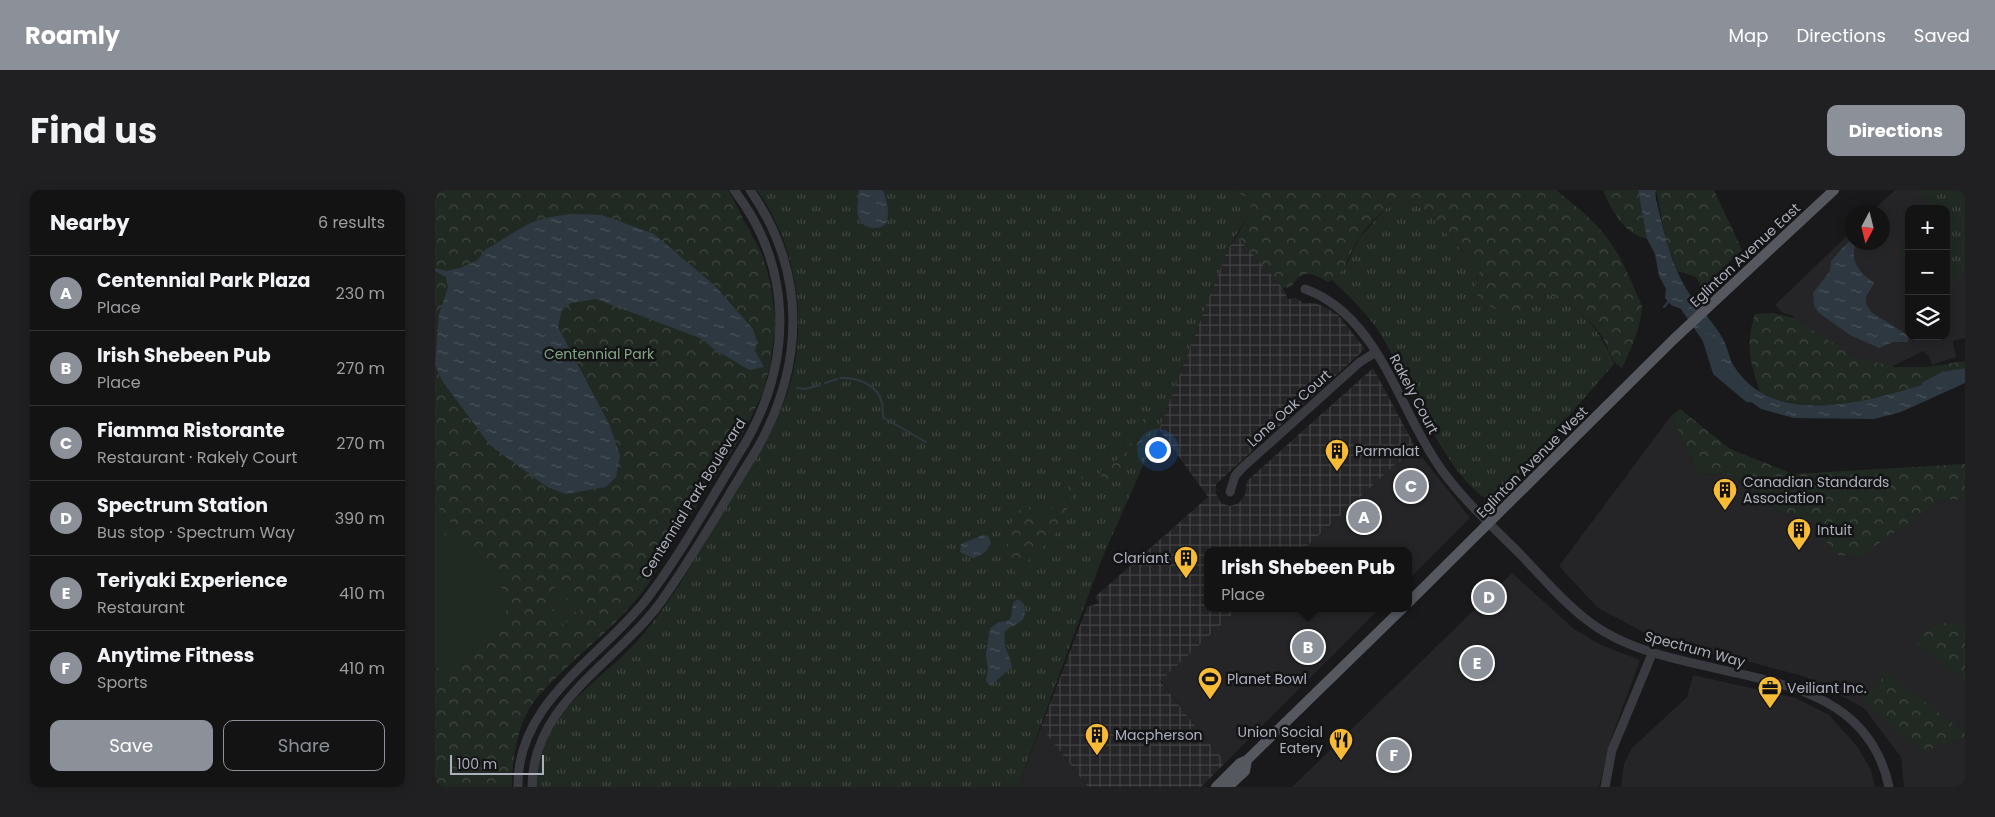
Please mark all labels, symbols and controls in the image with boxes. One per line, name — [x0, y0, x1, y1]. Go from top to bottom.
text: Roamly — [25, 19, 120, 52]
text: Map — [1729, 23, 1768, 48]
text: Directions — [1796, 23, 1886, 48]
text: Saved — [1914, 23, 1970, 48]
button: Directions — [1827, 105, 1965, 156]
text: Find us — [30, 106, 157, 155]
street label: Eglinton Avenue East — [1685, 198, 1805, 312]
north arrow — [1845, 205, 1890, 250]
map controls — [1905, 205, 1950, 340]
button: + — [1905, 205, 1950, 250]
text: Nearby — [50, 208, 130, 237]
text: 6 results — [318, 211, 385, 234]
button: − — [1905, 250, 1950, 295]
text: Centennial Park Plaza — [97, 267, 311, 294]
text: A — [60, 282, 72, 305]
text: 230 m — [336, 282, 385, 305]
button: layers — [1905, 295, 1950, 340]
text: Place — [97, 296, 141, 319]
text: Irish Shebeen Pub — [97, 342, 271, 369]
park label: Centennial Park — [544, 344, 655, 364]
street label: Rakely Court — [1385, 350, 1443, 438]
text: B — [61, 357, 71, 380]
text: 270 m — [336, 357, 385, 380]
street label: Lone Oak Court — [1243, 365, 1335, 451]
text: Place — [97, 371, 141, 394]
street label: Eglinton Avenue West — [1472, 402, 1592, 522]
street label: Centennial Park Boulevard — [636, 414, 750, 582]
text: Fiamma Ristorante — [97, 417, 285, 444]
text: C — [60, 432, 72, 455]
text: 270 m — [336, 432, 385, 455]
your location — [1145, 437, 1171, 463]
building icon: Parmalat — [1324, 438, 1350, 472]
place label: Parmalat — [1355, 441, 1420, 461]
text: Restaurant · Rakely Court — [97, 446, 297, 469]
pin: C — [1395, 467, 1427, 505]
place label: Canadian Standards Association — [1743, 472, 1889, 508]
building icon: Canadian Standards Association — [1712, 477, 1738, 511]
text: Spectrum Station — [97, 492, 268, 519]
pin: A — [1348, 498, 1380, 536]
text: D — [60, 507, 72, 530]
text: 390 m — [335, 507, 385, 530]
building icon: Intuit — [1786, 517, 1812, 551]
place label: Intuit — [1817, 520, 1852, 540]
text: Bus stop · Spectrum Way — [97, 521, 295, 544]
building icon: Clariant — [1173, 545, 1199, 579]
popup — [1204, 547, 1412, 612]
place label: Clariant — [1113, 548, 1169, 568]
text: Irish Shebeen Pub — [1221, 554, 1395, 581]
text: Teriyaki Experience — [97, 567, 287, 594]
pin: D — [1473, 578, 1505, 616]
text: E — [62, 582, 70, 605]
text: 410 m — [339, 582, 385, 605]
text: Place — [1221, 583, 1265, 606]
text: Restaurant — [97, 596, 185, 619]
street label: Spectrum Way — [1643, 626, 1748, 672]
pin: B — [1292, 628, 1324, 666]
text: Anytime Fitness — [97, 642, 254, 669]
pin: E — [1461, 644, 1493, 682]
text: F — [62, 657, 70, 680]
text: 410 m — [339, 657, 385, 680]
sports icon: Planet Bowl — [1197, 666, 1223, 700]
place label: Planet Bowl — [1227, 669, 1307, 689]
text: Sports — [97, 671, 148, 694]
office icon: Veiliant Inc. — [1757, 675, 1783, 709]
place label: Veiliant Inc. — [1787, 678, 1867, 698]
button: Save — [50, 720, 213, 771]
button: Share — [223, 720, 385, 771]
building icon: Macpherson — [1084, 722, 1110, 756]
place label: Union Social Eatery — [1237, 722, 1323, 758]
place label: Macpherson — [1115, 725, 1203, 745]
restaurant icon: Union Social Eatery — [1328, 727, 1354, 761]
pin: F — [1378, 736, 1410, 774]
scale bar — [450, 752, 544, 775]
text: 100 m — [457, 754, 497, 774]

